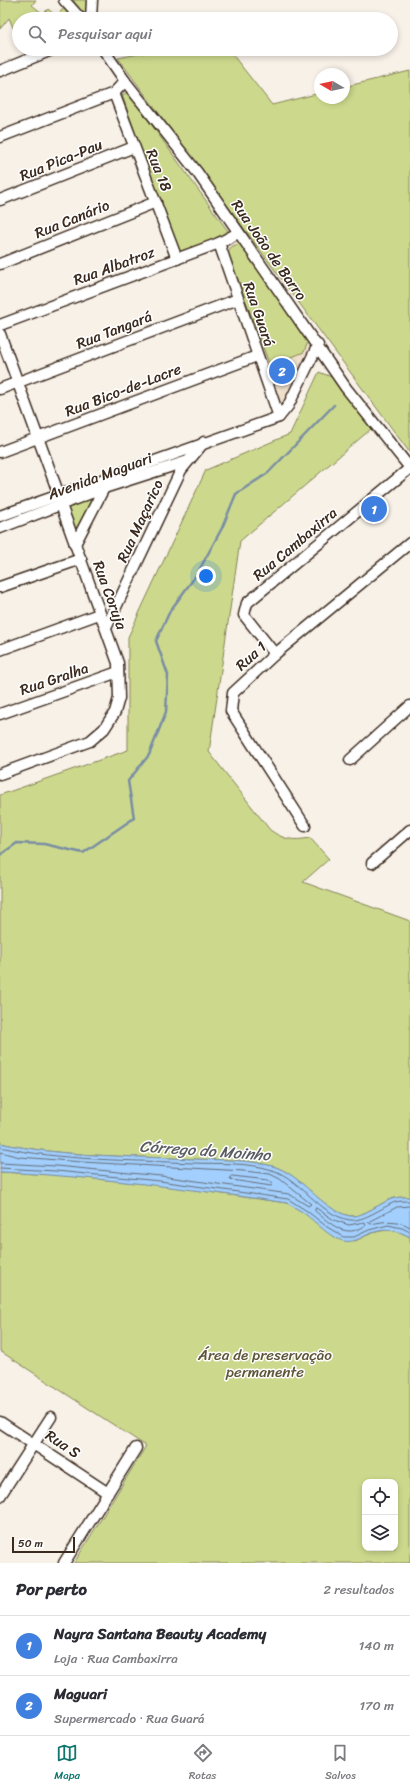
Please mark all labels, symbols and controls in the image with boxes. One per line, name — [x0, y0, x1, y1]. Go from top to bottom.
search box — [12, 12, 398, 56]
text: Pesquisar aqui — [58, 21, 152, 47]
icon: search — [26, 23, 48, 45]
north arrow — [314, 68, 350, 104]
street label: Rua Pica-Pau — [15, 132, 107, 188]
street label: Rua 18 — [139, 145, 179, 195]
street label: Rua Canário — [31, 192, 114, 246]
street label: Rua João de Barro — [224, 194, 314, 306]
street label: Rua Albatroz — [70, 239, 159, 293]
street label: Rua Guará — [236, 278, 282, 350]
street label: Rua Tangará — [72, 303, 156, 356]
street label: Rua Bico-de-Lacre — [61, 356, 185, 424]
pin: 2 — [269, 356, 295, 386]
street label: Avenida Maguari — [43, 445, 157, 507]
street label: Rua Maçarico — [109, 475, 171, 567]
pin: 1 — [361, 494, 387, 524]
street label: Rua Cambaxirra — [247, 500, 344, 587]
street label: Rua Coruja — [85, 557, 135, 634]
your location — [196, 566, 216, 586]
street label: Rua 1 — [229, 635, 273, 677]
street label: Rua Gralha — [16, 655, 92, 703]
water label: Córrego do Moinho — [139, 1131, 272, 1170]
park label: Área de preservação permanente — [197, 1342, 332, 1385]
street label: Rua S — [40, 1423, 86, 1466]
map controls — [362, 1479, 398, 1551]
button: locate — [362, 1479, 398, 1515]
button: layers — [362, 1515, 398, 1551]
text: 50 m — [18, 1534, 43, 1553]
scale bar — [12, 1535, 75, 1554]
text: Por perto — [16, 1574, 87, 1604]
text: 2 resultados — [323, 1578, 394, 1601]
text: Nayra Santana Beauty Academy — [54, 1621, 266, 1647]
text: 1 — [26, 1634, 32, 1657]
text: 140 m — [359, 1634, 394, 1657]
text: Loja · Rua Cambaxirra — [54, 1647, 178, 1670]
text: Maguari — [54, 1681, 107, 1707]
text: 2 — [25, 1694, 33, 1717]
text: 170 m — [359, 1694, 394, 1717]
text: Supermercado · Rua Guará — [54, 1707, 205, 1730]
tab: Mapa — [54, 1742, 80, 1785]
tab: Rotas — [189, 1742, 216, 1785]
tab: Salvos — [325, 1742, 356, 1785]

